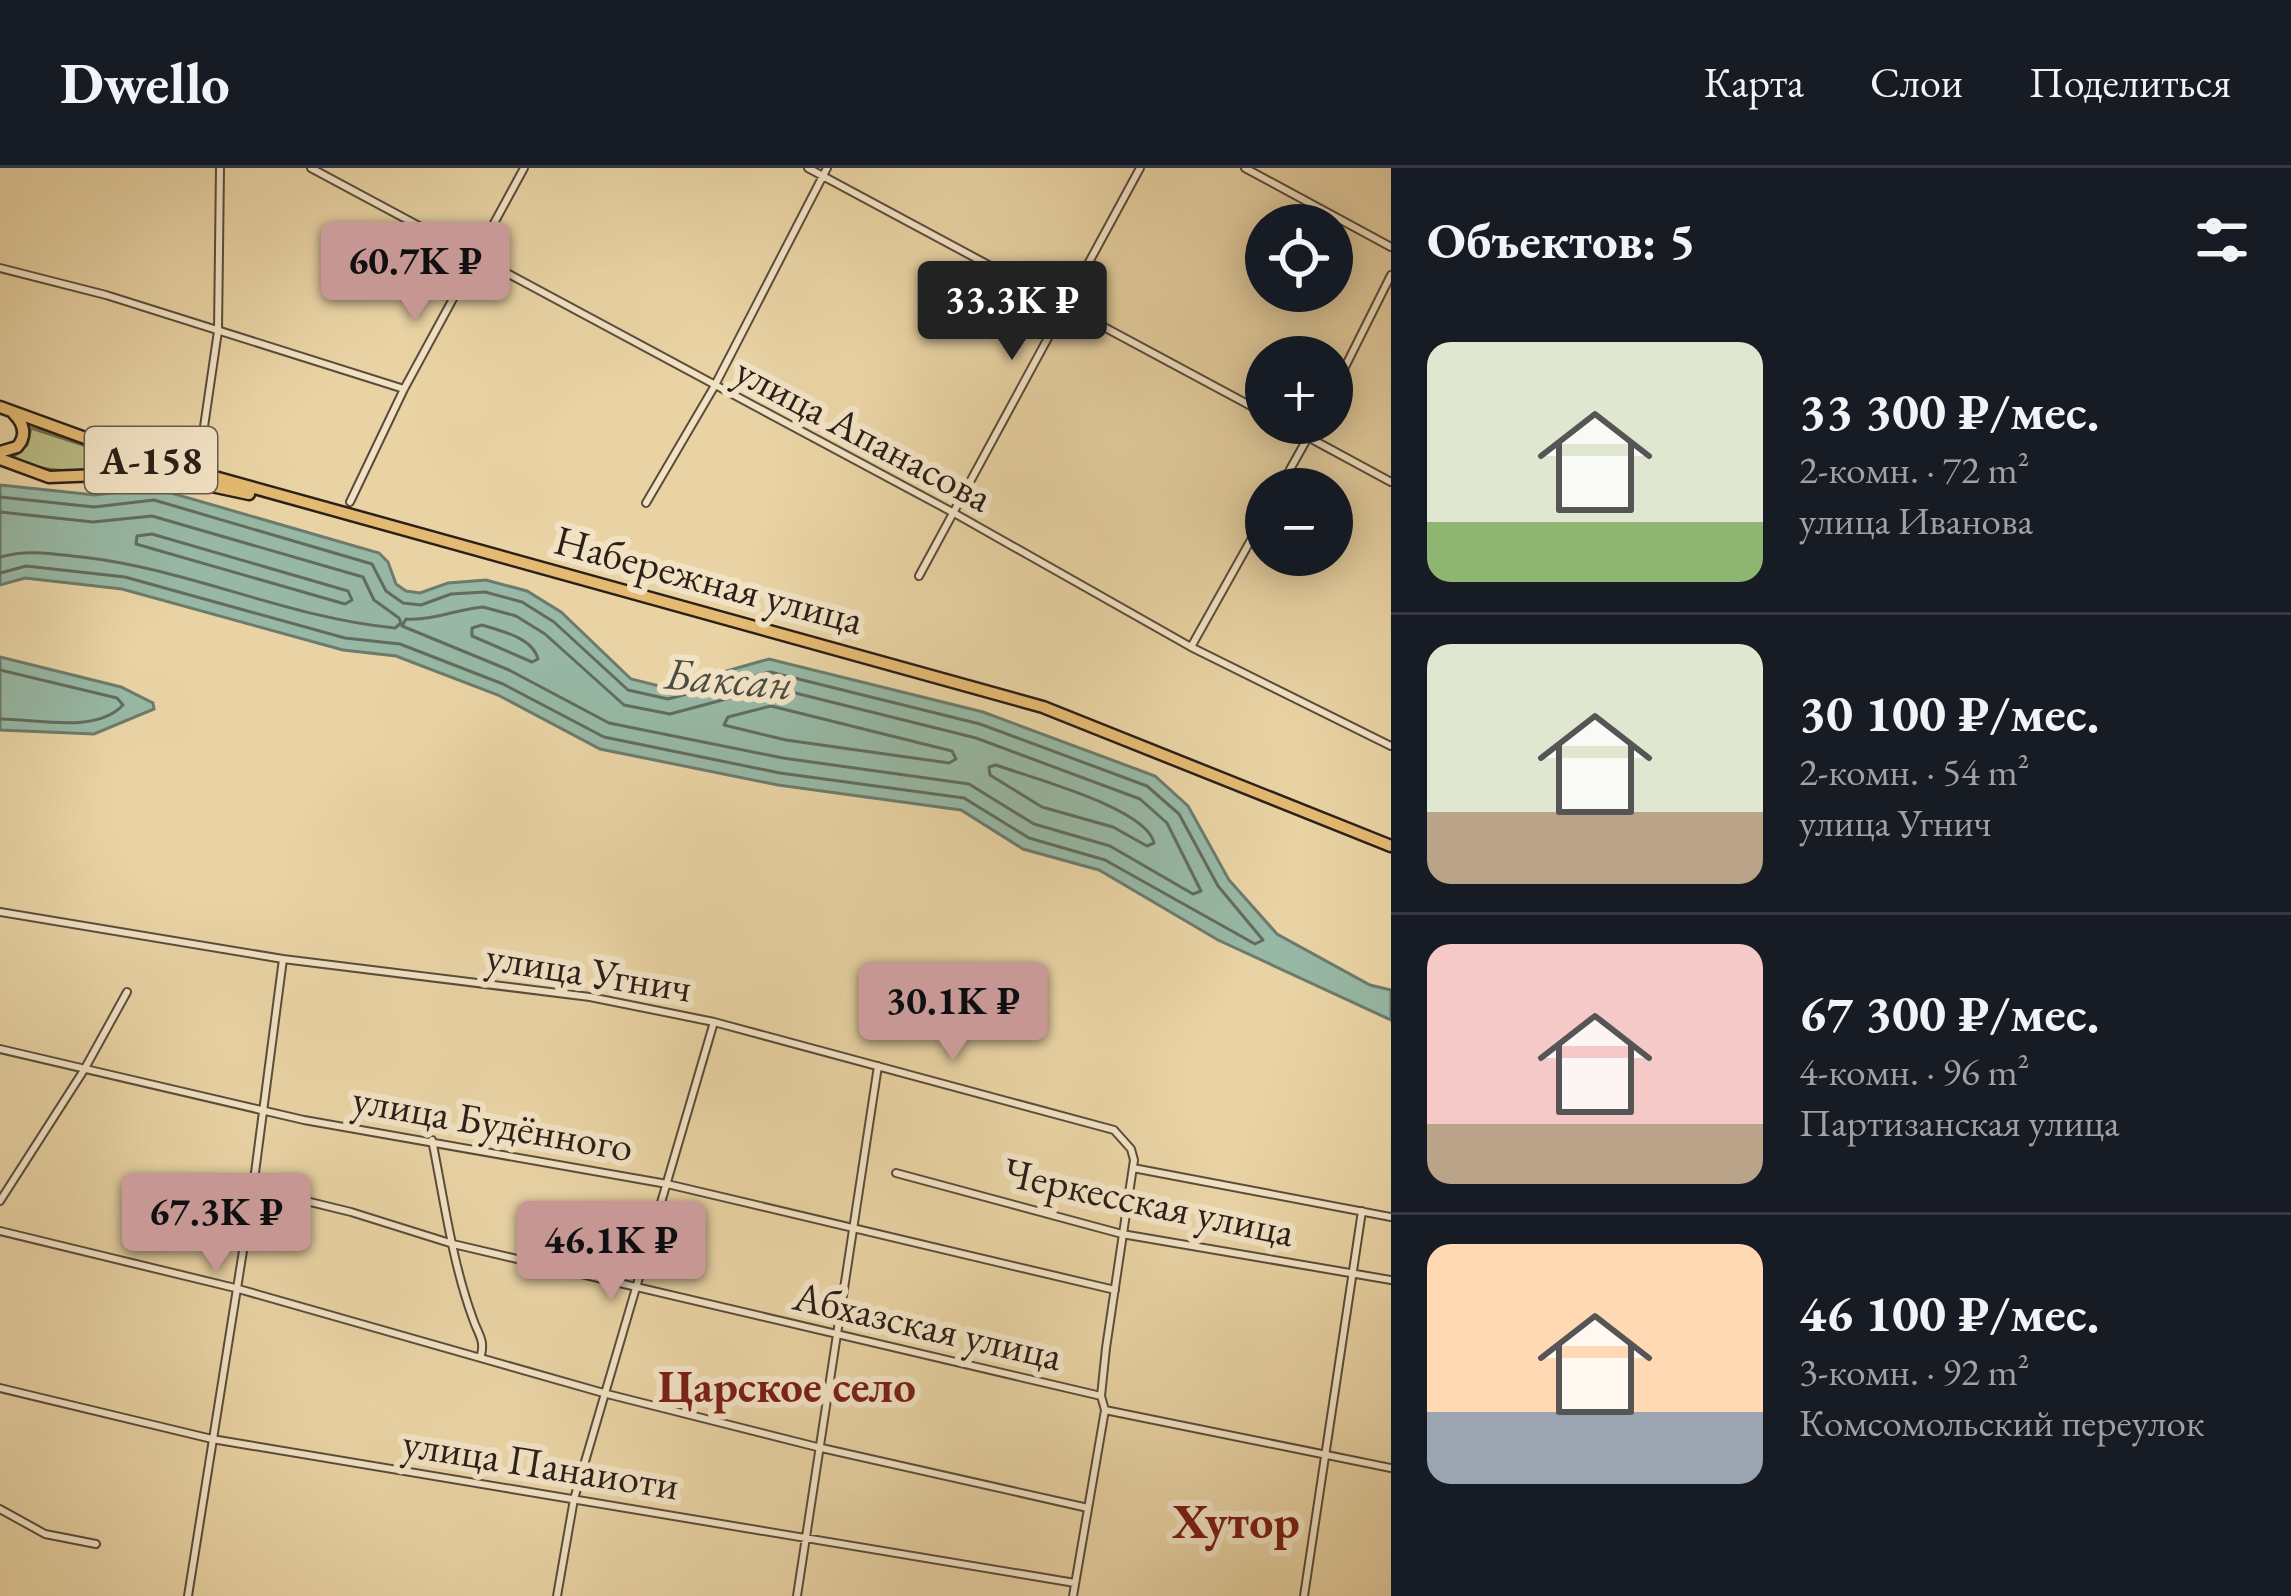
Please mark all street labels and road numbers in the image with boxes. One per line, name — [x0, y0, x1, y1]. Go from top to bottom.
street label: улица Апанасова — [726, 343, 1002, 524]
road number: А-158 — [85, 427, 217, 493]
street label: Набережная улица — [549, 512, 869, 647]
street label: улица Угнич — [482, 928, 696, 1015]
street label: улица Будённого — [348, 1071, 638, 1174]
street label: Черкесская улица — [998, 1144, 1300, 1259]
street label: Абхазская улица — [787, 1268, 1068, 1383]
street label: улица Панаиоти — [399, 1415, 683, 1512]

